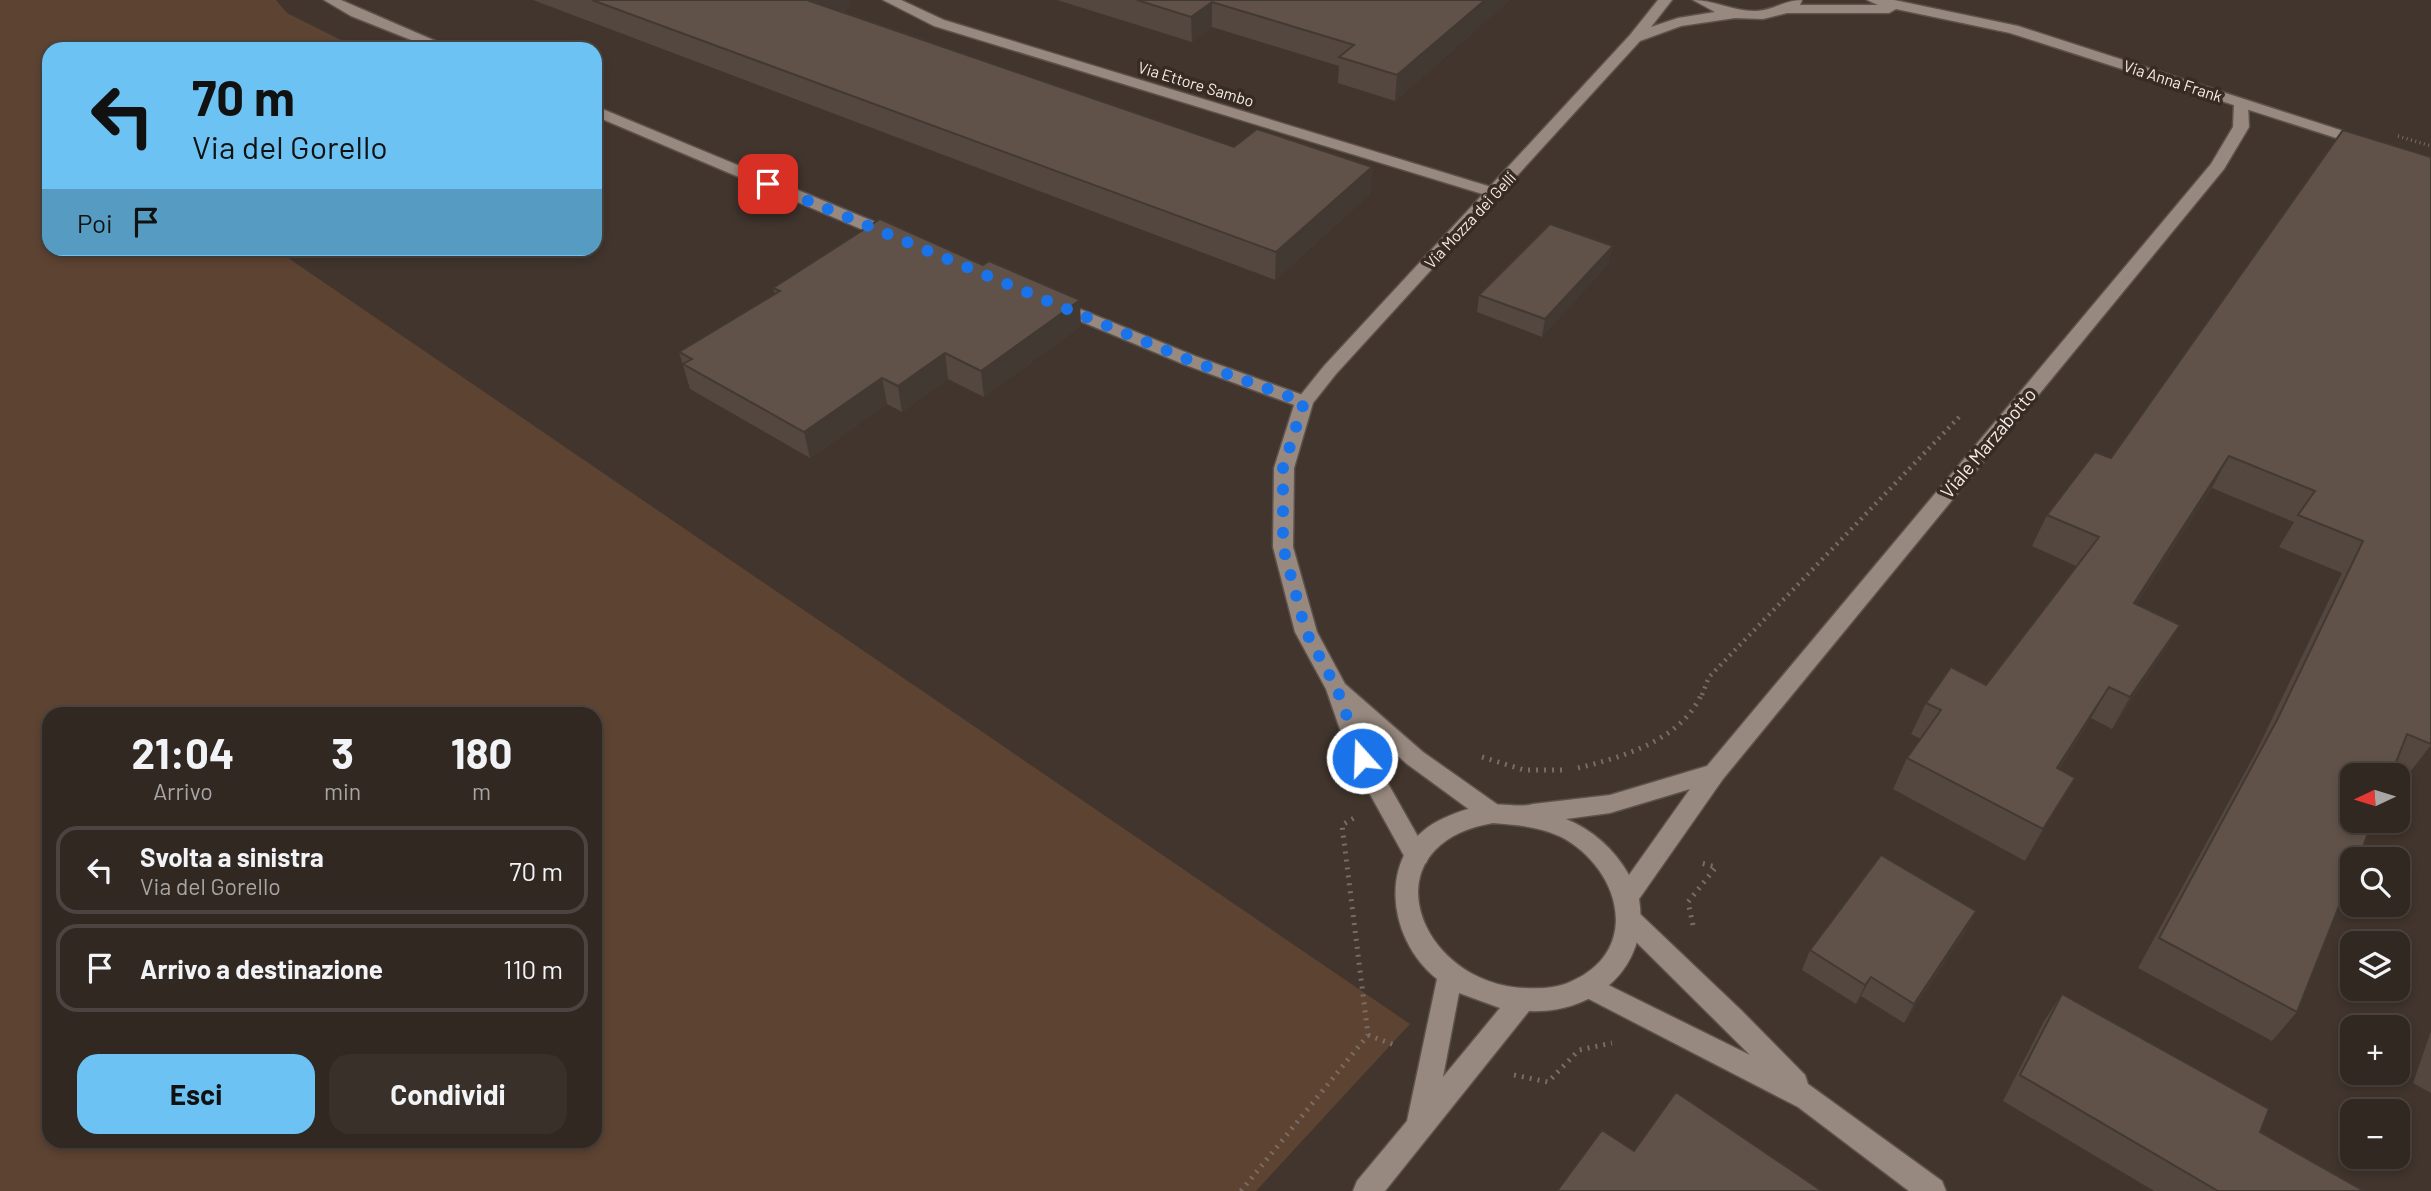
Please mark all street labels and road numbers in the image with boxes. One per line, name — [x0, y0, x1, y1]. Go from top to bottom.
street label: Via Anna Frank — [2121, 56, 2225, 105]
street label: Via Ettore Sambo — [1136, 57, 1256, 110]
street label: Via Mozza dei Gelli — [1420, 167, 1519, 272]
street label: Viale Marzabotto — [1935, 383, 2040, 502]

